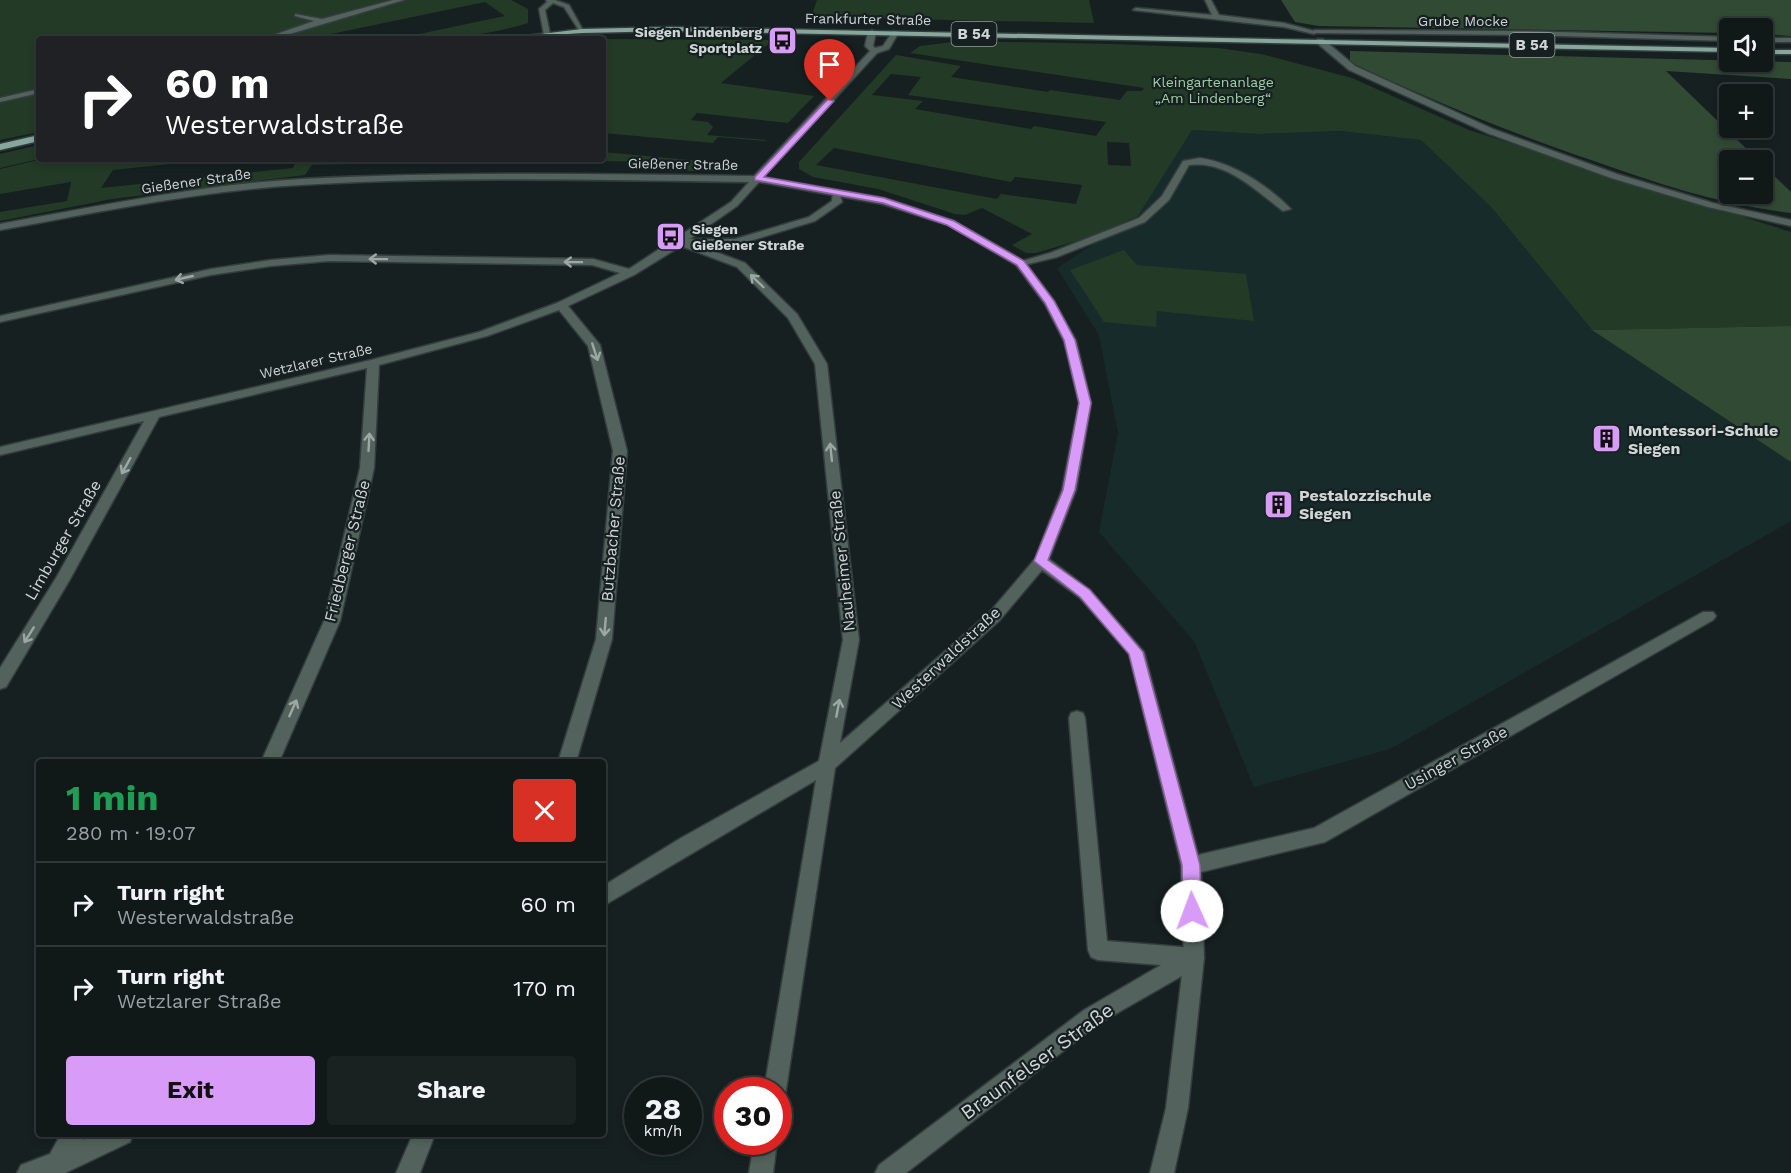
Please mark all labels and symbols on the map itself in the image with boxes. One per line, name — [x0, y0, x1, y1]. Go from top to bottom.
street label: Frankfurter Straße — [805, 10, 931, 28]
street label: Grube Mocke — [1418, 13, 1508, 29]
road number: B 54 — [952, 22, 996, 46]
place label: Siegen Lindenberg Sportplatz — [635, 24, 762, 56]
bus stop icon: Siegen Lindenberg Sportplatz — [767, 24, 799, 56]
road number: B 54 — [1510, 33, 1555, 57]
pin — [804, 39, 855, 101]
park label: Kleingartenanlage „Am Lindenberg“ — [1152, 74, 1274, 106]
street label: Gießener Straße — [628, 155, 738, 173]
street label: Gießener Straße — [140, 165, 252, 197]
bus stop icon: Siegen Gießener Straße — [655, 221, 687, 253]
place label: Siegen Gießener Straße — [692, 221, 804, 253]
one-way arrow — [368, 253, 388, 265]
one-way arrow — [563, 256, 583, 268]
one-way arrow — [175, 273, 194, 285]
one-way arrow — [749, 274, 764, 288]
street label: Wetzlarer Straße — [258, 340, 374, 382]
one-way arrow — [590, 342, 601, 361]
place label: Montessori-Schule Siegen — [1628, 421, 1778, 458]
building icon: Montessori-Schule Siegen — [1591, 423, 1623, 455]
one-way arrow — [363, 432, 374, 452]
one-way arrow — [825, 443, 836, 463]
street label: Butzbacher Straße — [597, 456, 629, 602]
one-way arrow — [120, 457, 131, 475]
street label: Limburger Straße — [21, 476, 105, 604]
street label: Friedberger Straße — [320, 478, 374, 624]
place label: Pestalozzischule Siegen — [1299, 486, 1431, 523]
building icon: Pestalozzischule Siegen — [1262, 488, 1294, 520]
street label: Nauheimer Straße — [825, 490, 859, 632]
street label: Westerwaldstraße — [888, 603, 1004, 713]
one-way arrow — [599, 617, 610, 637]
one-way arrow — [22, 626, 34, 643]
one-way arrow — [833, 699, 844, 718]
one-way arrow — [288, 700, 299, 718]
street label: Usinger Straße — [1401, 722, 1511, 794]
position arrow — [1160, 879, 1224, 943]
street label: Braunfelser Straße — [956, 998, 1118, 1124]
speed limit sign: 30 — [714, 1077, 792, 1155]

